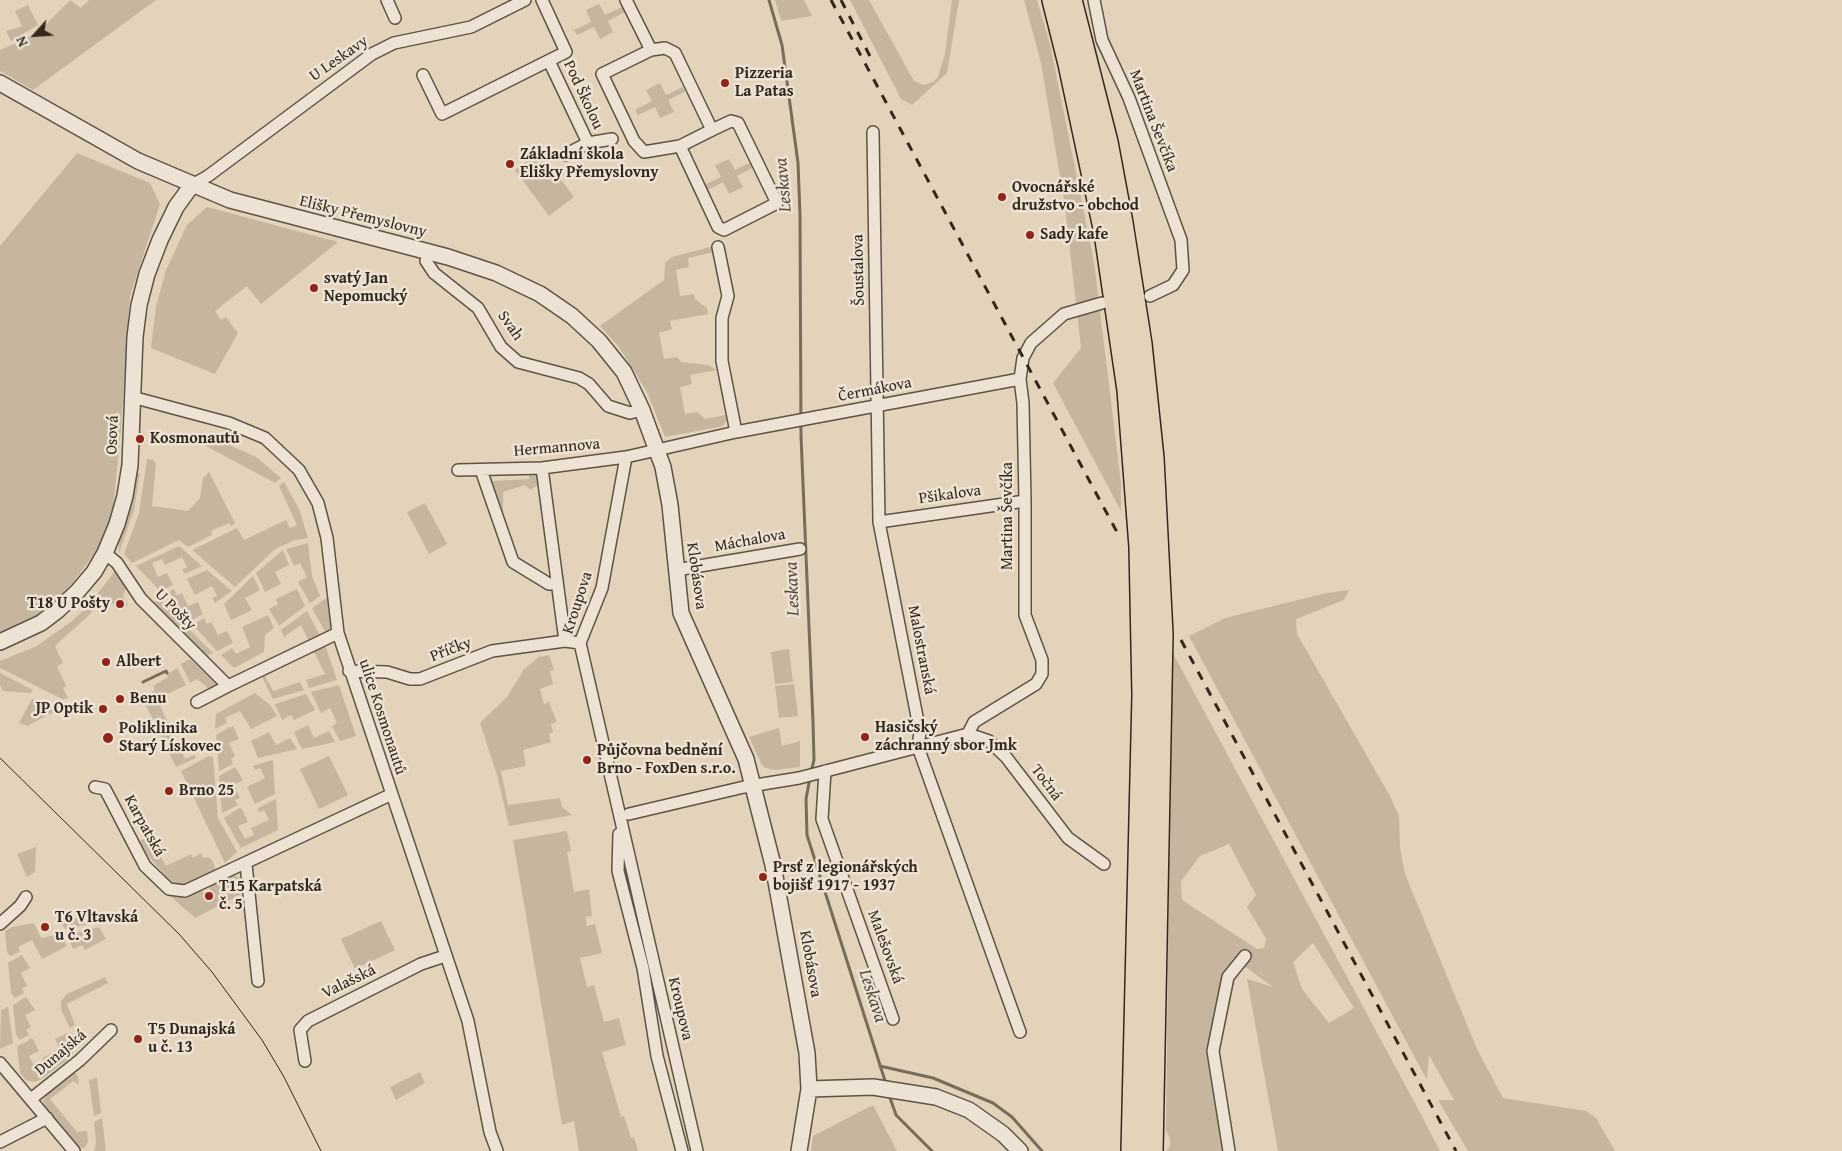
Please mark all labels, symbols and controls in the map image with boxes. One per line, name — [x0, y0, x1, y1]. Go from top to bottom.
north arrow — [10, 10, 60, 60]
street label: U Leskavy — [306, 32, 372, 86]
text: N — [10, 33, 33, 50]
street label: Pod Školou — [559, 57, 607, 133]
place label: Pizzeria La Patas — [735, 64, 794, 102]
street label: Martina Ševčíka — [1125, 67, 1181, 175]
marker: Pizzeria La Patas — [719, 77, 731, 89]
place label: Základní škola Elišky Přemyslovny — [520, 145, 658, 183]
water label: Leskava — [771, 157, 797, 213]
marker: Základní škola Elišky Přemyslovny — [504, 158, 516, 170]
place label: Ovocnářské družstvo - obchod — [1012, 178, 1139, 216]
marker: Ovocnářské družstvo - obchod — [996, 191, 1008, 203]
street label: Elišky Přemyslovny — [297, 192, 429, 242]
place label: Sady kafe — [1040, 225, 1108, 245]
marker: Sady kafe — [1024, 229, 1036, 241]
street label: Šoustalova — [849, 234, 869, 306]
place label: svatý Jan Nepomucký — [324, 269, 408, 307]
marker: svatý Jan Nepomucký — [308, 282, 320, 294]
street label: Svah — [493, 307, 527, 345]
street label: Čermákova — [837, 373, 913, 407]
street label: Osová — [103, 415, 123, 455]
place label: Kosmonautů — [150, 429, 240, 449]
marker: Kosmonautů — [134, 433, 146, 445]
street label: Hermannova — [513, 435, 601, 461]
street label: Martina Ševčíka — [998, 462, 1018, 570]
street label: Pšikalova — [918, 481, 982, 509]
street label: Máchalova — [713, 525, 787, 557]
street label: Klobásova — [682, 541, 710, 611]
water label: Leskava — [781, 561, 805, 617]
street label: Kroupova — [559, 569, 597, 637]
street label: U Pošty — [150, 585, 200, 635]
place label: T18 U Pošty — [27, 594, 110, 614]
marker: T18 U Pošty — [114, 598, 126, 610]
street label: Malostranská — [903, 604, 939, 696]
street label: Příčky — [428, 633, 474, 667]
place label: Albert — [116, 652, 161, 672]
marker: Albert — [100, 656, 112, 668]
street label: ulice Kosmonautů — [354, 657, 410, 777]
place label: Benu — [130, 689, 166, 709]
marker: Benu — [114, 693, 126, 705]
place label: JP Optik — [35, 699, 93, 719]
marker: JP Optik — [97, 703, 109, 715]
place label: Hasičský záchranný sbor Jmk — [875, 718, 1017, 756]
place label: Poliklinika Starý Lískovec — [119, 719, 221, 757]
marker: Poliklinika Starý Lískovec — [101, 731, 115, 745]
marker: Hasičský záchranný sbor Jmk — [859, 731, 871, 743]
place label: Půjčovna bednění Brno - FoxDen s.r.o. — [597, 741, 736, 779]
marker: Půjčovna bednění Brno - FoxDen s.r.o. — [581, 754, 593, 766]
street label: Točná — [1026, 761, 1066, 805]
place label: Brno 25 — [179, 781, 234, 801]
marker: Brno 25 — [163, 785, 175, 797]
street label: Karpatská — [119, 792, 169, 860]
place label: Prsť z legionářských bojišť 1917 - 1937 — [773, 858, 918, 896]
marker: Prsť z legionářských bojišť 1917 - 1937 — [757, 871, 769, 883]
place label: T15 Karpatská č. 5 — [219, 877, 322, 915]
marker: T15 Karpatská č. 5 — [203, 890, 215, 902]
place label: T6 Vltavská u č. 3 — [55, 908, 138, 946]
street label: Malešovská — [863, 908, 907, 986]
marker: T6 Vltavská u č. 3 — [39, 921, 51, 933]
street label: Klobásova — [795, 929, 825, 999]
street label: Valašská — [319, 961, 379, 1003]
water label: Leskava — [853, 967, 891, 1025]
street label: Kroupova — [663, 976, 697, 1042]
place label: T5 Dunajská u č. 13 — [148, 1020, 235, 1058]
street label: Dunajská — [31, 1026, 91, 1080]
marker: T5 Dunajská u č. 13 — [132, 1033, 144, 1045]

